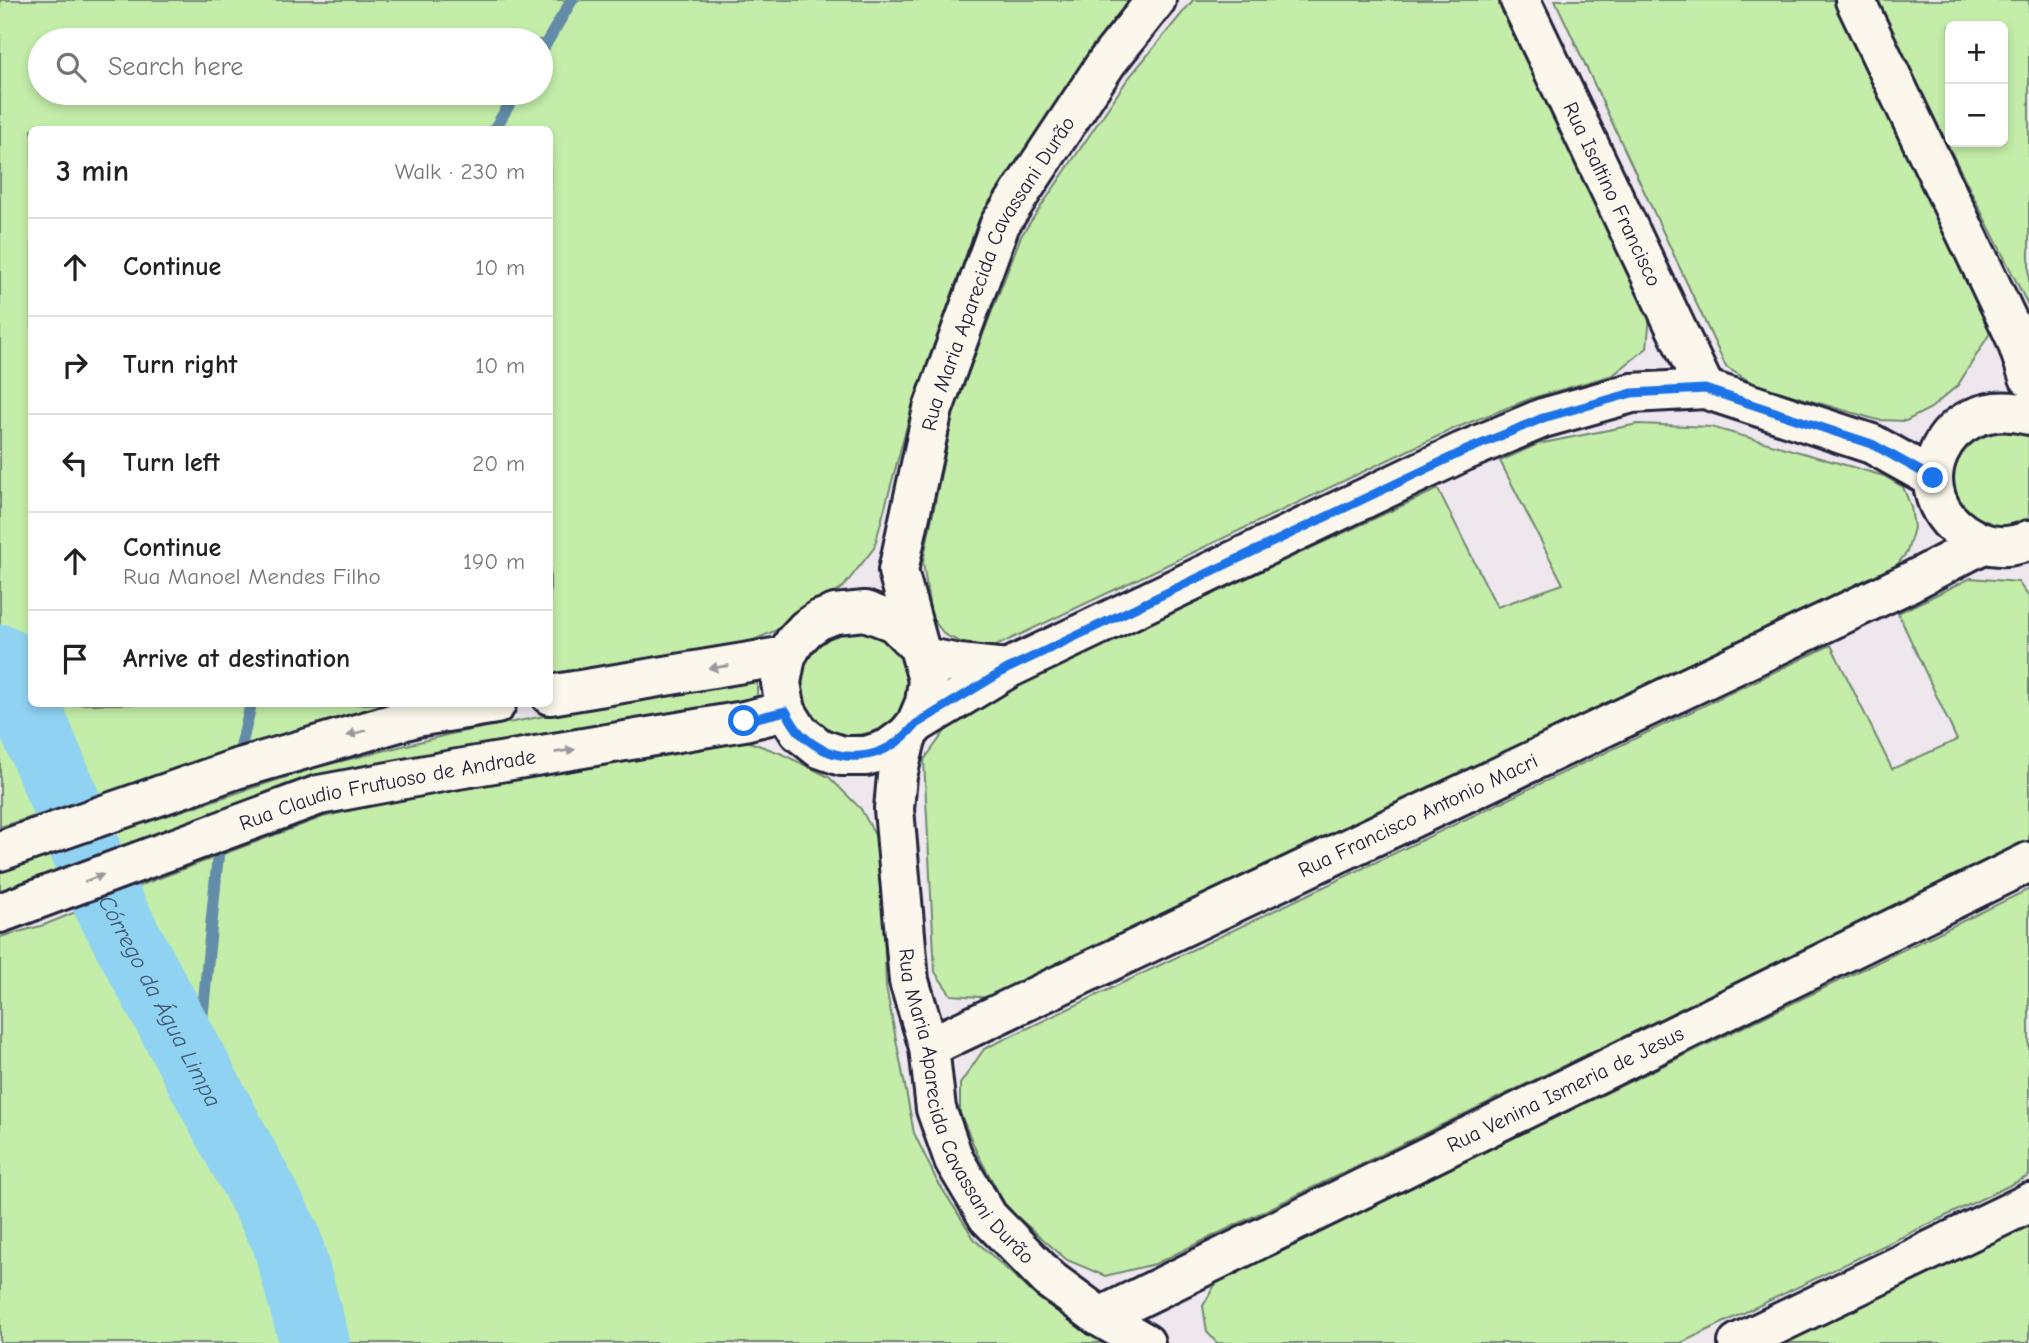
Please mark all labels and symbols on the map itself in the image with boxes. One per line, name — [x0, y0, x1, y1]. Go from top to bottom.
street label: Rua Isaltino Francisco — [1558, 98, 1666, 290]
street label: Rua Maria Aparecida Cavassani Durão — [917, 112, 1080, 433]
route end — [1917, 462, 1948, 493]
one-way arrow — [708, 662, 730, 673]
route start — [728, 705, 759, 736]
one-way arrow — [347, 729, 368, 739]
street label: Rua Claudio Frutuoso de Andrade — [236, 744, 537, 835]
one-way arrow — [554, 745, 576, 756]
street label: Rua Francisco Antonio Macri — [1294, 748, 1541, 882]
one-way arrow — [83, 872, 104, 883]
water label: Córrego da Água Limpa — [93, 890, 227, 1112]
street label: Rua Maria Aparecida Cavassani Durão — [894, 947, 1039, 1269]
street label: Rua Venina Ismeria de Jesus — [1443, 1021, 1687, 1157]

